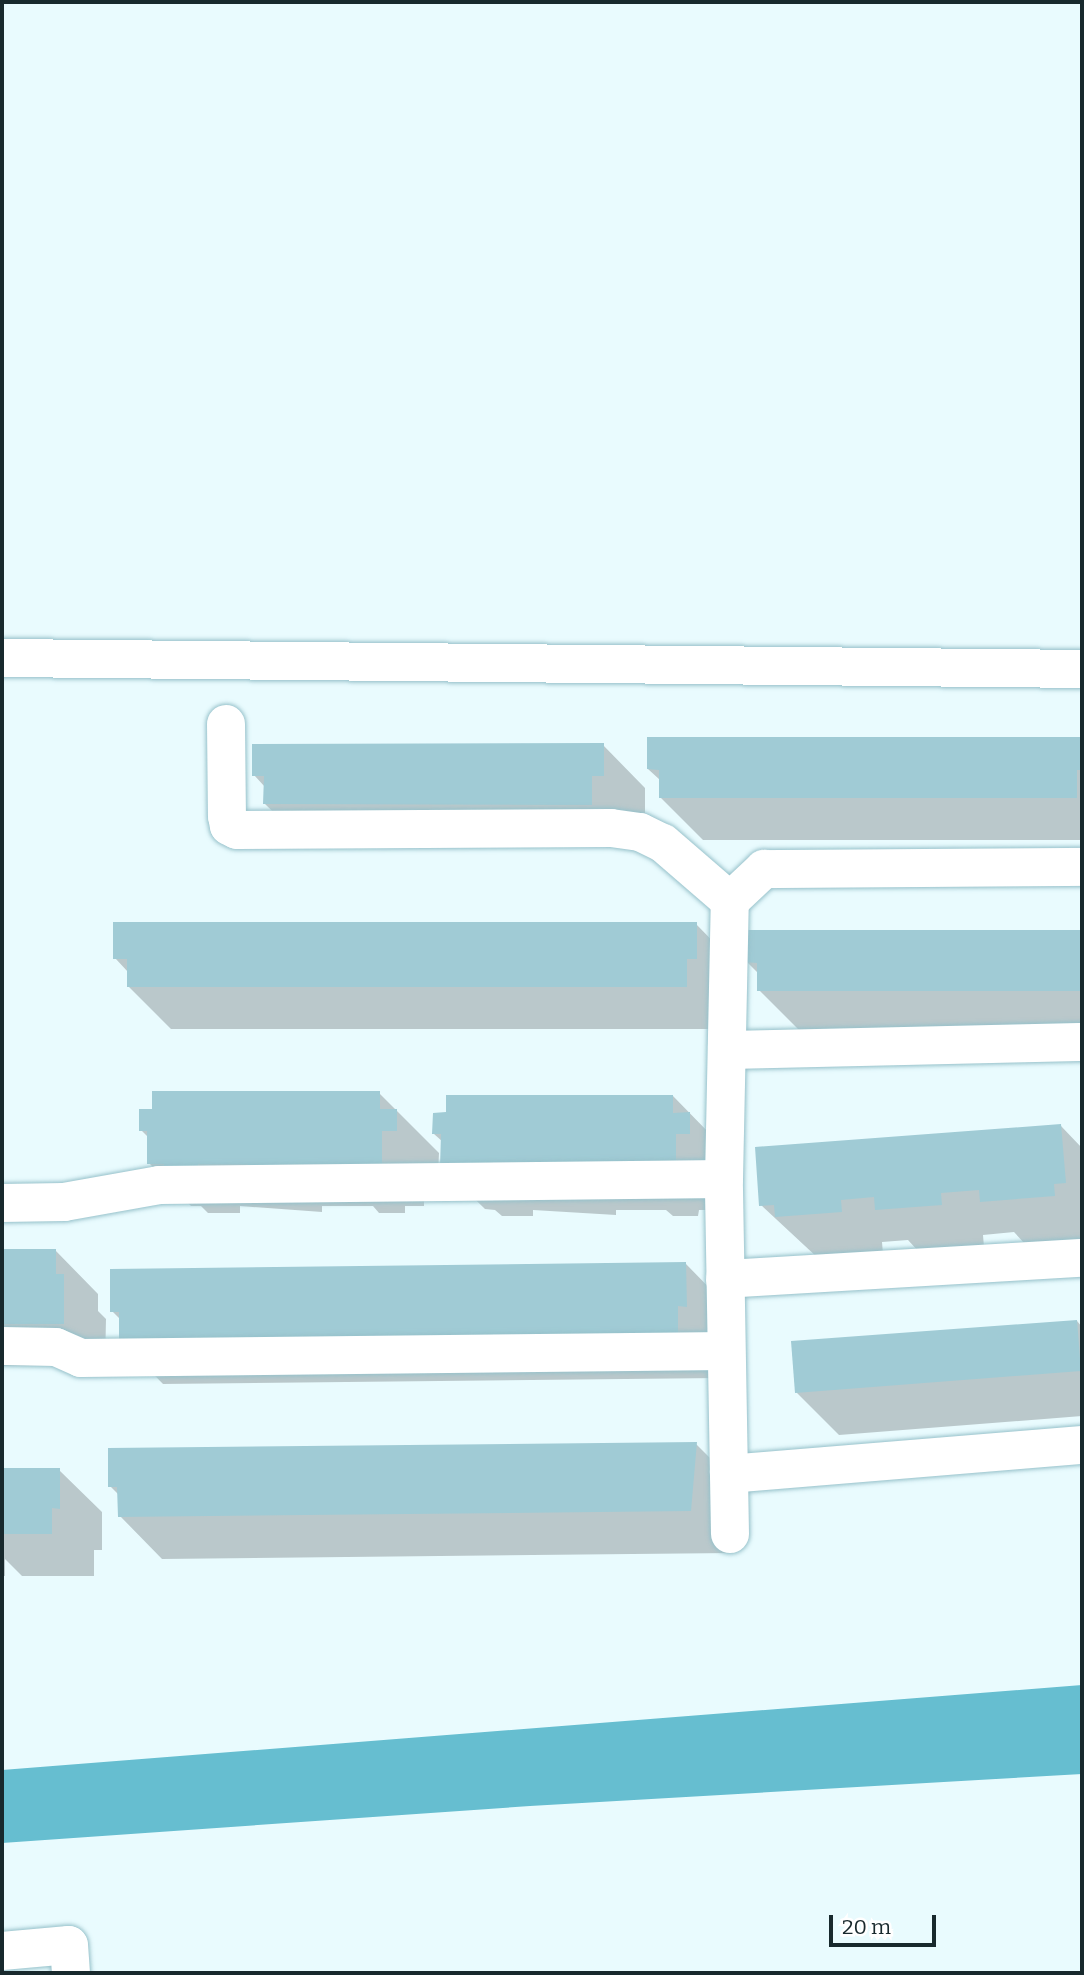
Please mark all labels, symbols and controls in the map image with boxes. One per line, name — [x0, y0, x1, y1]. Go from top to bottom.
scale bar — [832, 1902, 939, 1946]
text: 20 m — [842, 1914, 891, 1940]

